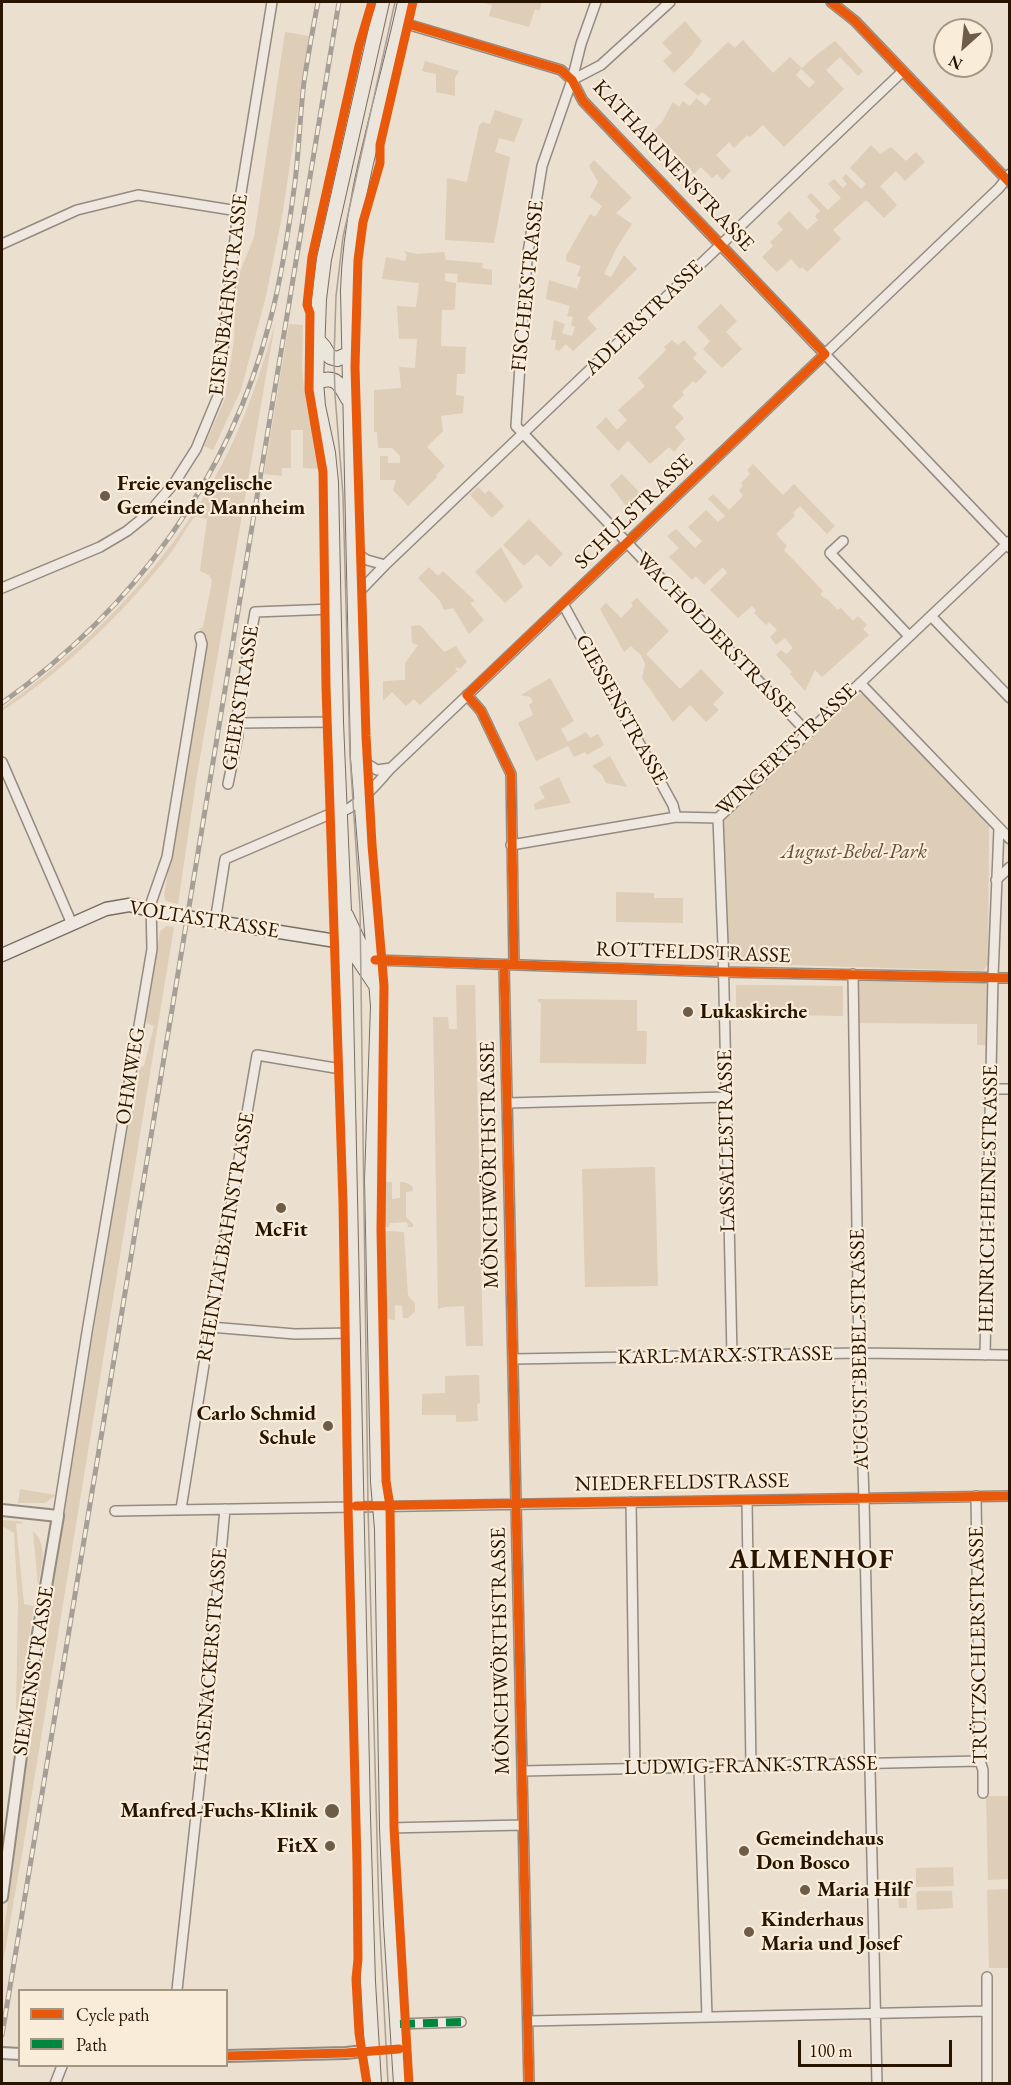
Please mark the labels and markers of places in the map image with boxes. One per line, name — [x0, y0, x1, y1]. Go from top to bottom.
place label: Freie evangelische Gemeinde Mannheim — [117, 471, 305, 521]
marker: Freie evangelische Gemeinde Mannheim — [98, 489, 112, 503]
place label: Lukaskirche — [700, 999, 807, 1025]
marker: Lukaskirche — [681, 1005, 695, 1019]
marker: McFit — [274, 1201, 288, 1215]
place label: McFit — [254, 1217, 308, 1243]
place label: Carlo Schmid Schule — [197, 1401, 316, 1451]
marker: Carlo Schmid Schule — [321, 1419, 335, 1433]
place label: Manfred-Fuchs-Klinik — [120, 1798, 318, 1824]
marker: Manfred-Fuchs-Klinik — [323, 1802, 341, 1820]
place label: Gemeindehaus Don Bosco — [756, 1826, 884, 1876]
place label: FitX — [277, 1833, 318, 1859]
marker: FitX — [323, 1839, 337, 1853]
marker: Gemeindehaus Don Bosco — [737, 1844, 751, 1858]
place label: Maria Hilf — [817, 1877, 911, 1903]
marker: Maria Hilf — [798, 1883, 812, 1897]
place label: Kinderhaus Maria und Josef — [761, 1907, 900, 1957]
marker: Kinderhaus Maria und Josef — [742, 1925, 756, 1939]

